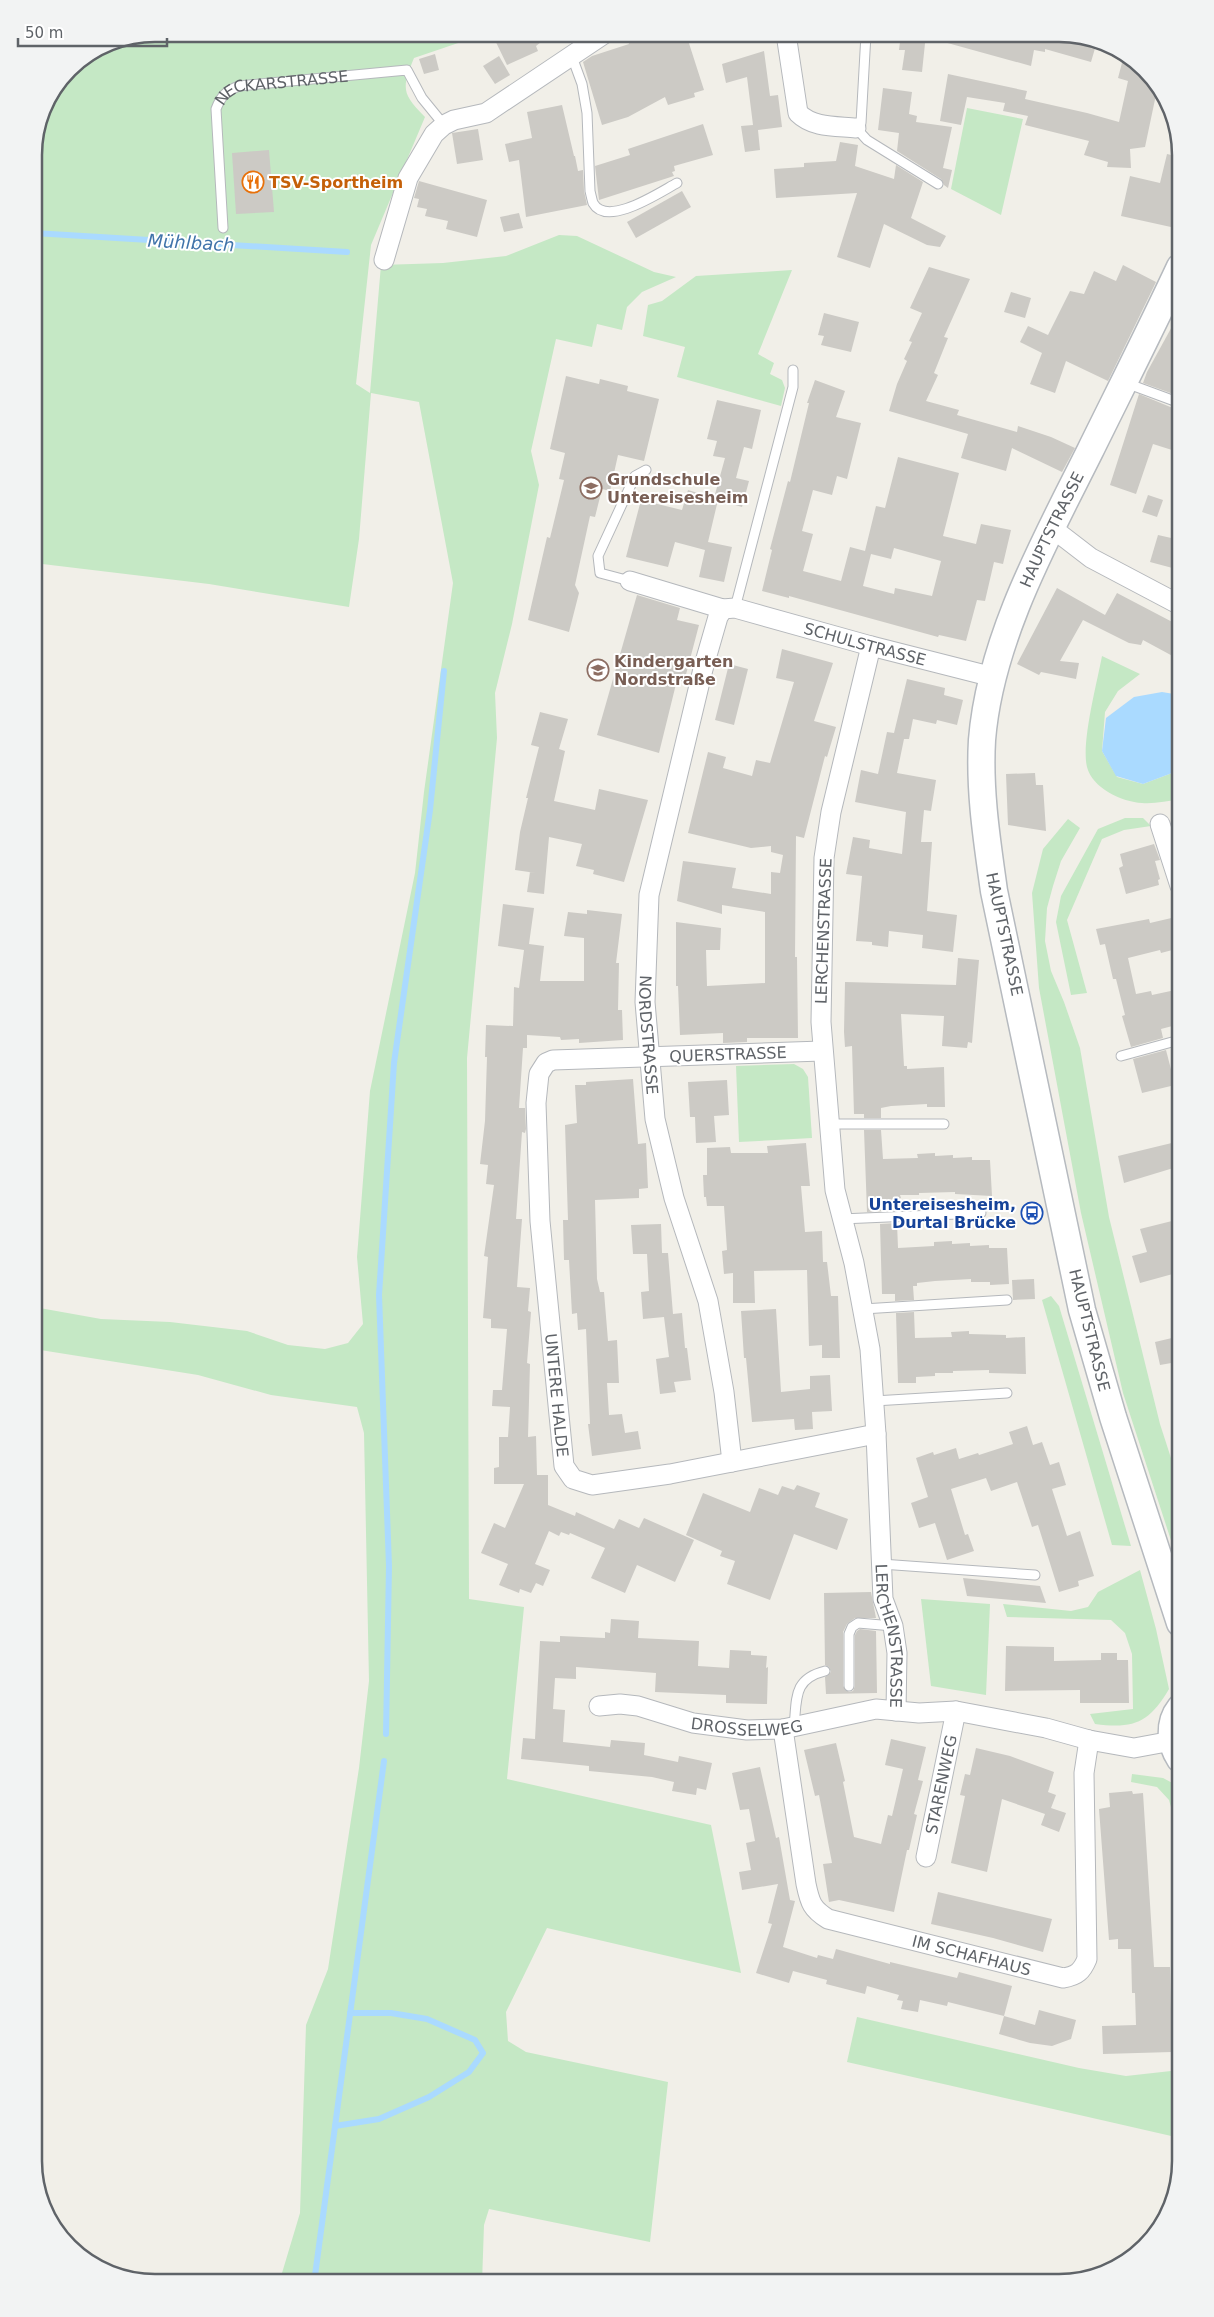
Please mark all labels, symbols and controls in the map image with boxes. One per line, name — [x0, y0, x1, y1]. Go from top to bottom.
scale bar — [18, 15, 166, 47]
text: 50 m — [25, 24, 63, 42]
street label: NECKARSTRASSE — [211, 67, 349, 109]
restaurant icon: TSV-Sportheim — [241, 170, 265, 194]
place label: TSV-Sportheim — [269, 173, 403, 192]
water label: Mühlbach — [147, 230, 235, 255]
street label: HAUPTSTRASSE — [1016, 469, 1088, 590]
place label: Grundschule Untereisesheim — [607, 470, 748, 507]
school or university icon: Grundschule Untereisesheim — [579, 476, 603, 500]
street label: SCHULSTRASSE — [802, 619, 928, 670]
place label: Kindergarten Nordstraße — [614, 652, 734, 689]
school or university icon: Kindergarten Nordstraße — [586, 658, 610, 682]
street label: LERCHENSTRASSE — [811, 858, 836, 1004]
street label: HAUPTSTRASSE — [982, 871, 1027, 998]
street label: NORDSTRASSE — [635, 975, 662, 1095]
street label: QUERSTRASSE — [669, 1043, 787, 1066]
place label: Untereisesheim, Durtal Brücke — [869, 1195, 1016, 1232]
bus stop icon: Untereisesheim, Durtal Brücke — [1020, 1201, 1044, 1225]
street label: HAUPTSTRASSE — [1065, 1267, 1114, 1393]
street label: UNTERE HALDE — [541, 1332, 572, 1458]
street label: LERCHENSTRASSE — [872, 1563, 906, 1708]
street label: DROSSELWEG — [690, 1714, 805, 1740]
street label: STARENWEG — [922, 1733, 961, 1836]
street label: IM SCHAFHAUS — [910, 1932, 1033, 1980]

